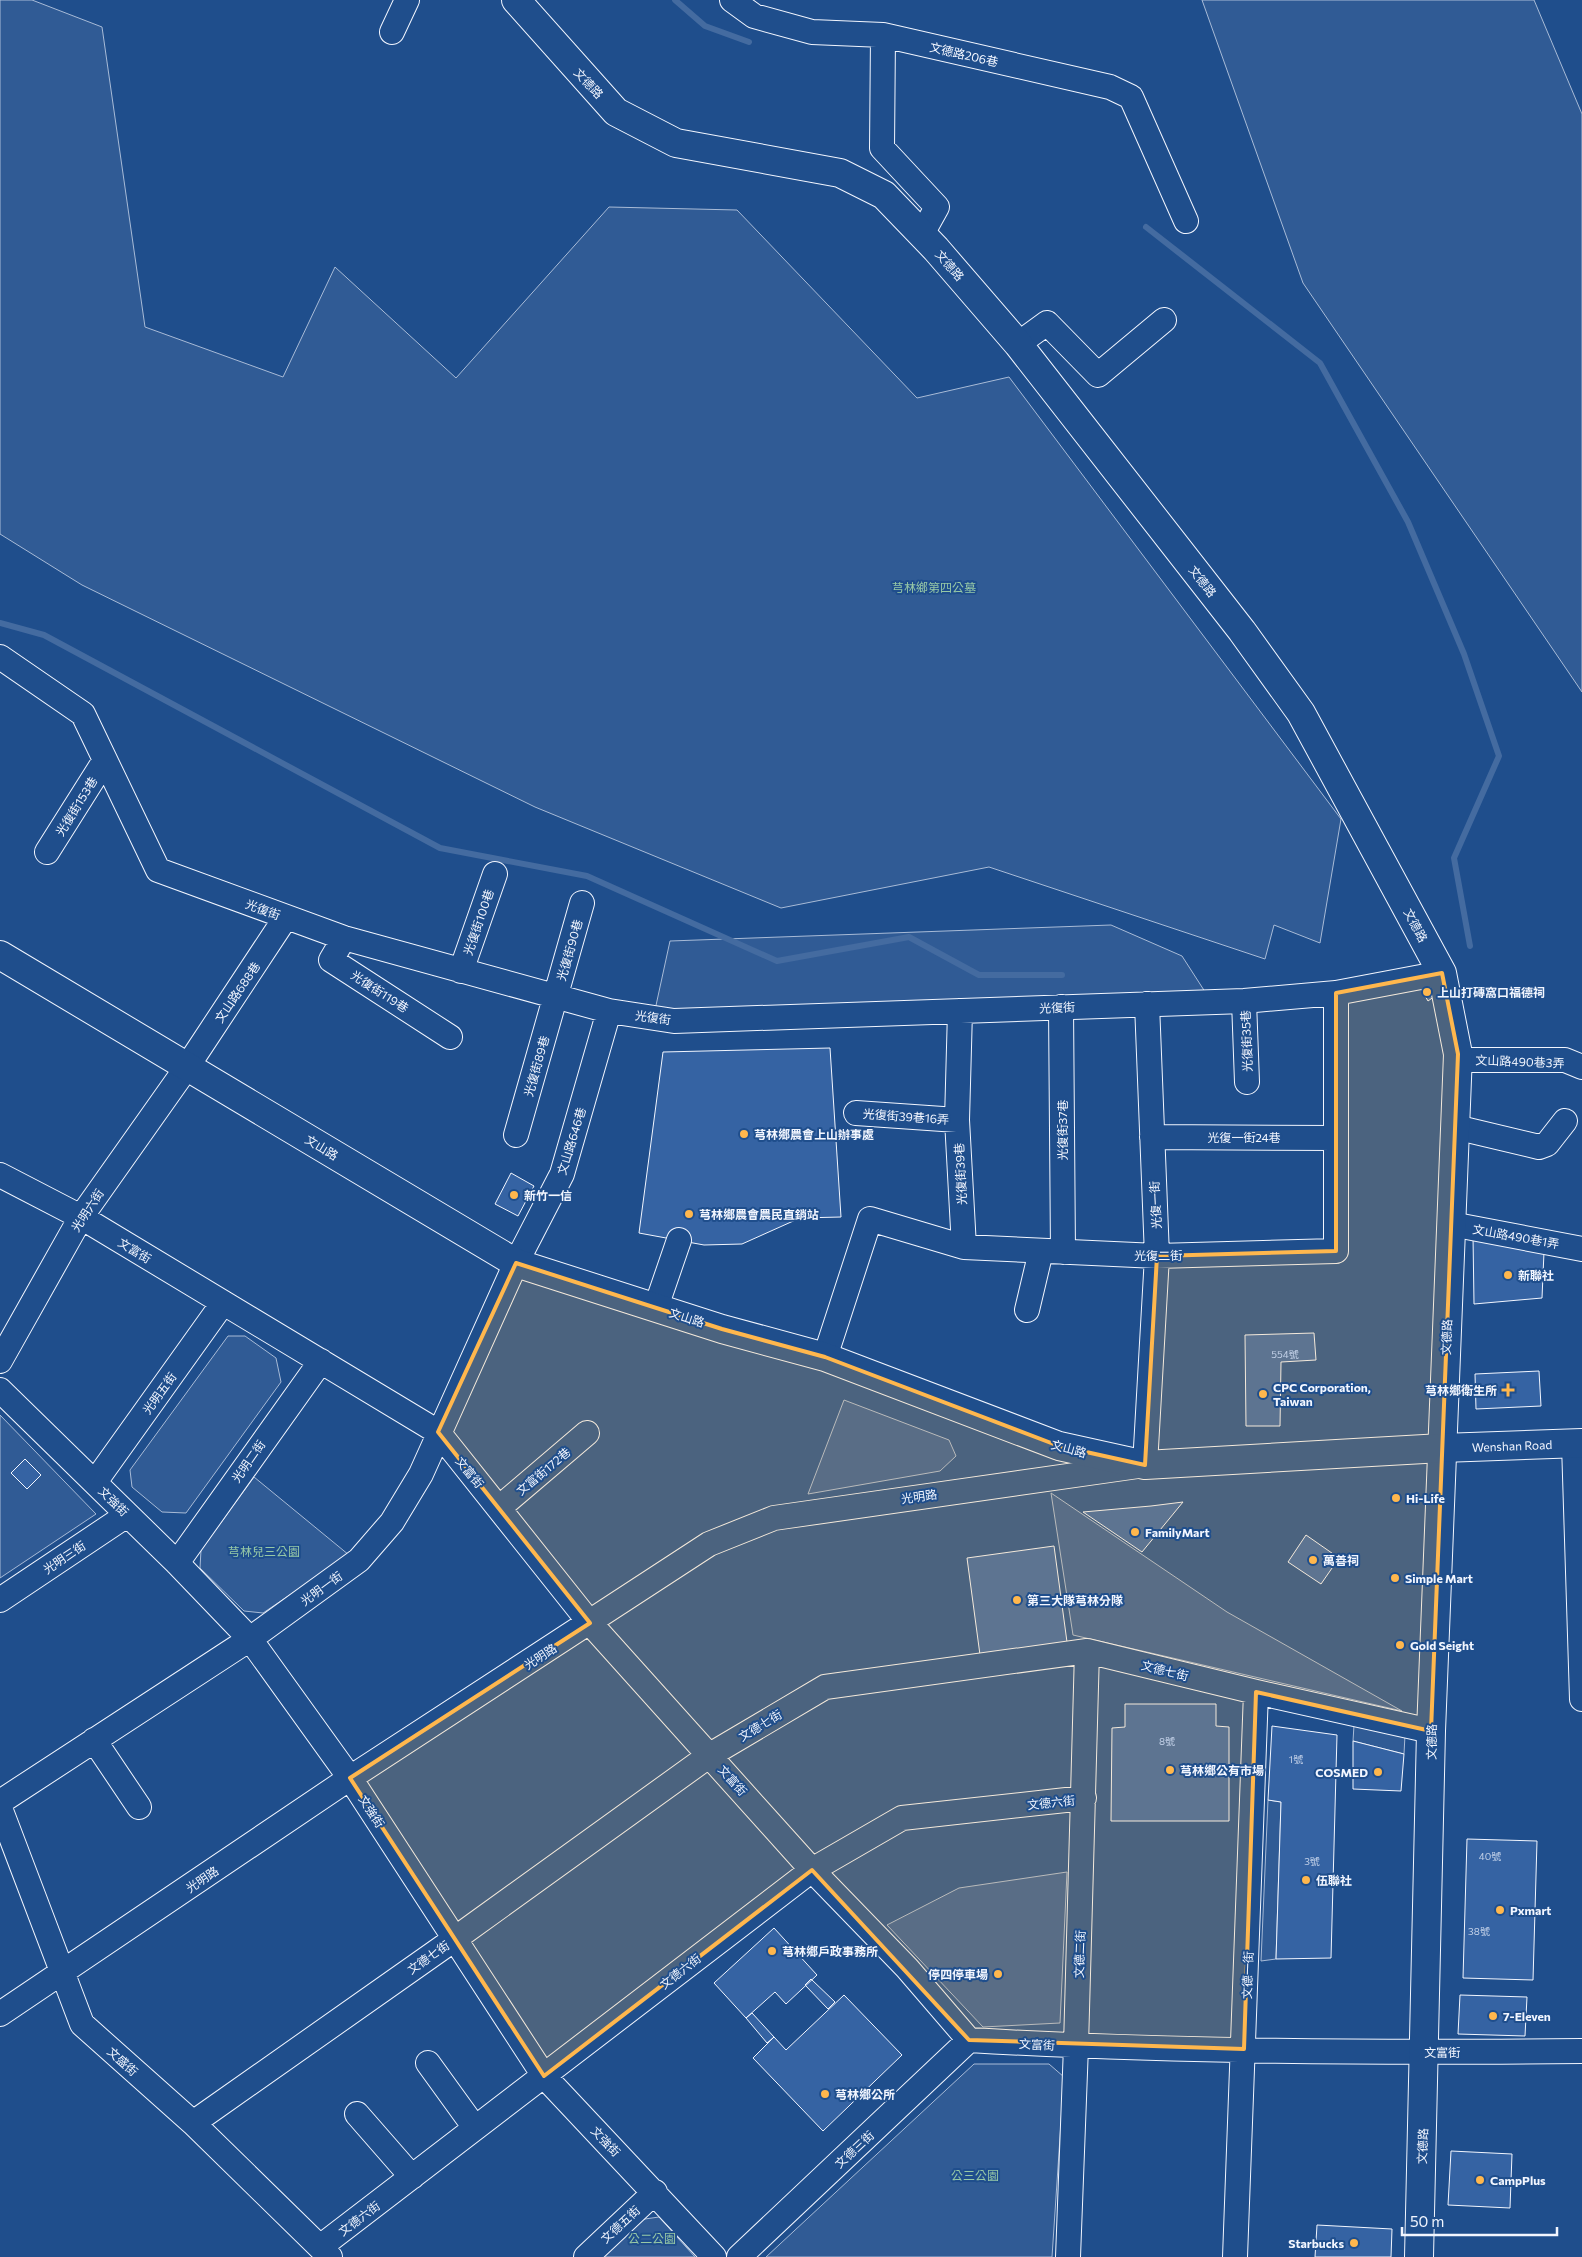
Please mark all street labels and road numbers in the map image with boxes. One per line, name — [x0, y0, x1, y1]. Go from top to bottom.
street label: 文德路206巷 — [928, 39, 1000, 69]
street label: 文德路 — [572, 65, 606, 101]
street label: 文德路 — [933, 247, 967, 283]
street label: 文德路 — [1186, 563, 1220, 599]
street label: 光復街153巷 — [52, 774, 100, 838]
street label: 光復街100巷 — [460, 887, 496, 957]
street label: 光復街 — [244, 896, 282, 922]
street label: 文德路 — [1401, 906, 1431, 944]
street label: 光復街90巷 — [554, 918, 584, 982]
street label: 文山路688巷 — [212, 959, 262, 1025]
street label: 光復街119巷 — [349, 967, 411, 1015]
street label: 光復街 — [1039, 999, 1075, 1015]
street label: 光復街 — [634, 1008, 672, 1026]
street label: 光復街35巷 — [1238, 1010, 1254, 1072]
street label: 光復街89巷 — [521, 1034, 551, 1098]
street label: 文山路490巷3弄 — [1475, 1052, 1565, 1070]
street label: 光復街37巷 — [1055, 1099, 1069, 1161]
street label: 文山路646巷 — [554, 1106, 588, 1176]
street label: 光復街39巷16弄 — [862, 1106, 950, 1126]
street label: 光復一街24巷 — [1207, 1130, 1281, 1144]
street label: 文山路 — [303, 1132, 341, 1162]
street label: 光復街39巷 — [951, 1143, 969, 1205]
street label: 光復一街 — [1147, 1181, 1163, 1229]
street label: 光明六街 — [68, 1186, 106, 1234]
street label: 文山路490巷1弄 — [1472, 1222, 1560, 1250]
street label: 文富街 — [116, 1235, 154, 1265]
street label: 光復二街 — [1134, 1248, 1182, 1262]
street label: 文山路 — [668, 1305, 706, 1329]
street label: 文德路 — [1438, 1319, 1454, 1355]
street label: 光明五街 — [139, 1369, 179, 1417]
street label: 光明二街 — [228, 1437, 268, 1485]
street label: 文山路 — [1050, 1437, 1088, 1459]
street label: Wenshan Road — [1472, 1437, 1553, 1454]
street label: 文富街172巷 — [513, 1444, 573, 1498]
street label: 文富街 — [453, 1454, 487, 1490]
street label: 文強街 — [96, 1483, 132, 1519]
street label: 光明路 — [900, 1487, 938, 1505]
street label: 光明三街 — [40, 1538, 88, 1576]
street label: 光明一街 — [297, 1568, 345, 1608]
street label: 光明路 — [521, 1640, 559, 1672]
street label: 文德七街 — [1140, 1657, 1190, 1683]
street label: 文德七街 — [736, 1707, 784, 1743]
street label: 文德路 — [1424, 1724, 1438, 1760]
street label: 文富街 — [716, 1762, 750, 1798]
street label: 文強街 — [356, 1792, 388, 1830]
street label: 文德六街 — [1026, 1793, 1076, 1811]
street label: 光明路 — [183, 1863, 221, 1895]
street label: 文德二街 — [1071, 1930, 1087, 1978]
street label: 文德七街 — [404, 1937, 452, 1977]
street label: 文德六街 — [657, 1951, 703, 1991]
street label: 文德一街 — [1239, 1951, 1255, 1999]
street label: 文富街 — [1019, 2036, 1055, 2052]
street label: 文盛街 — [105, 2044, 141, 2078]
street label: 文富街 — [1424, 2045, 1460, 2059]
street label: 文強街 — [588, 2123, 624, 2159]
street label: 文德三街 — [832, 2128, 876, 2170]
street label: 文德路 — [1414, 2128, 1430, 2164]
street label: 文德六街 — [336, 2198, 382, 2238]
street label: 文德五街 — [598, 2203, 642, 2245]

